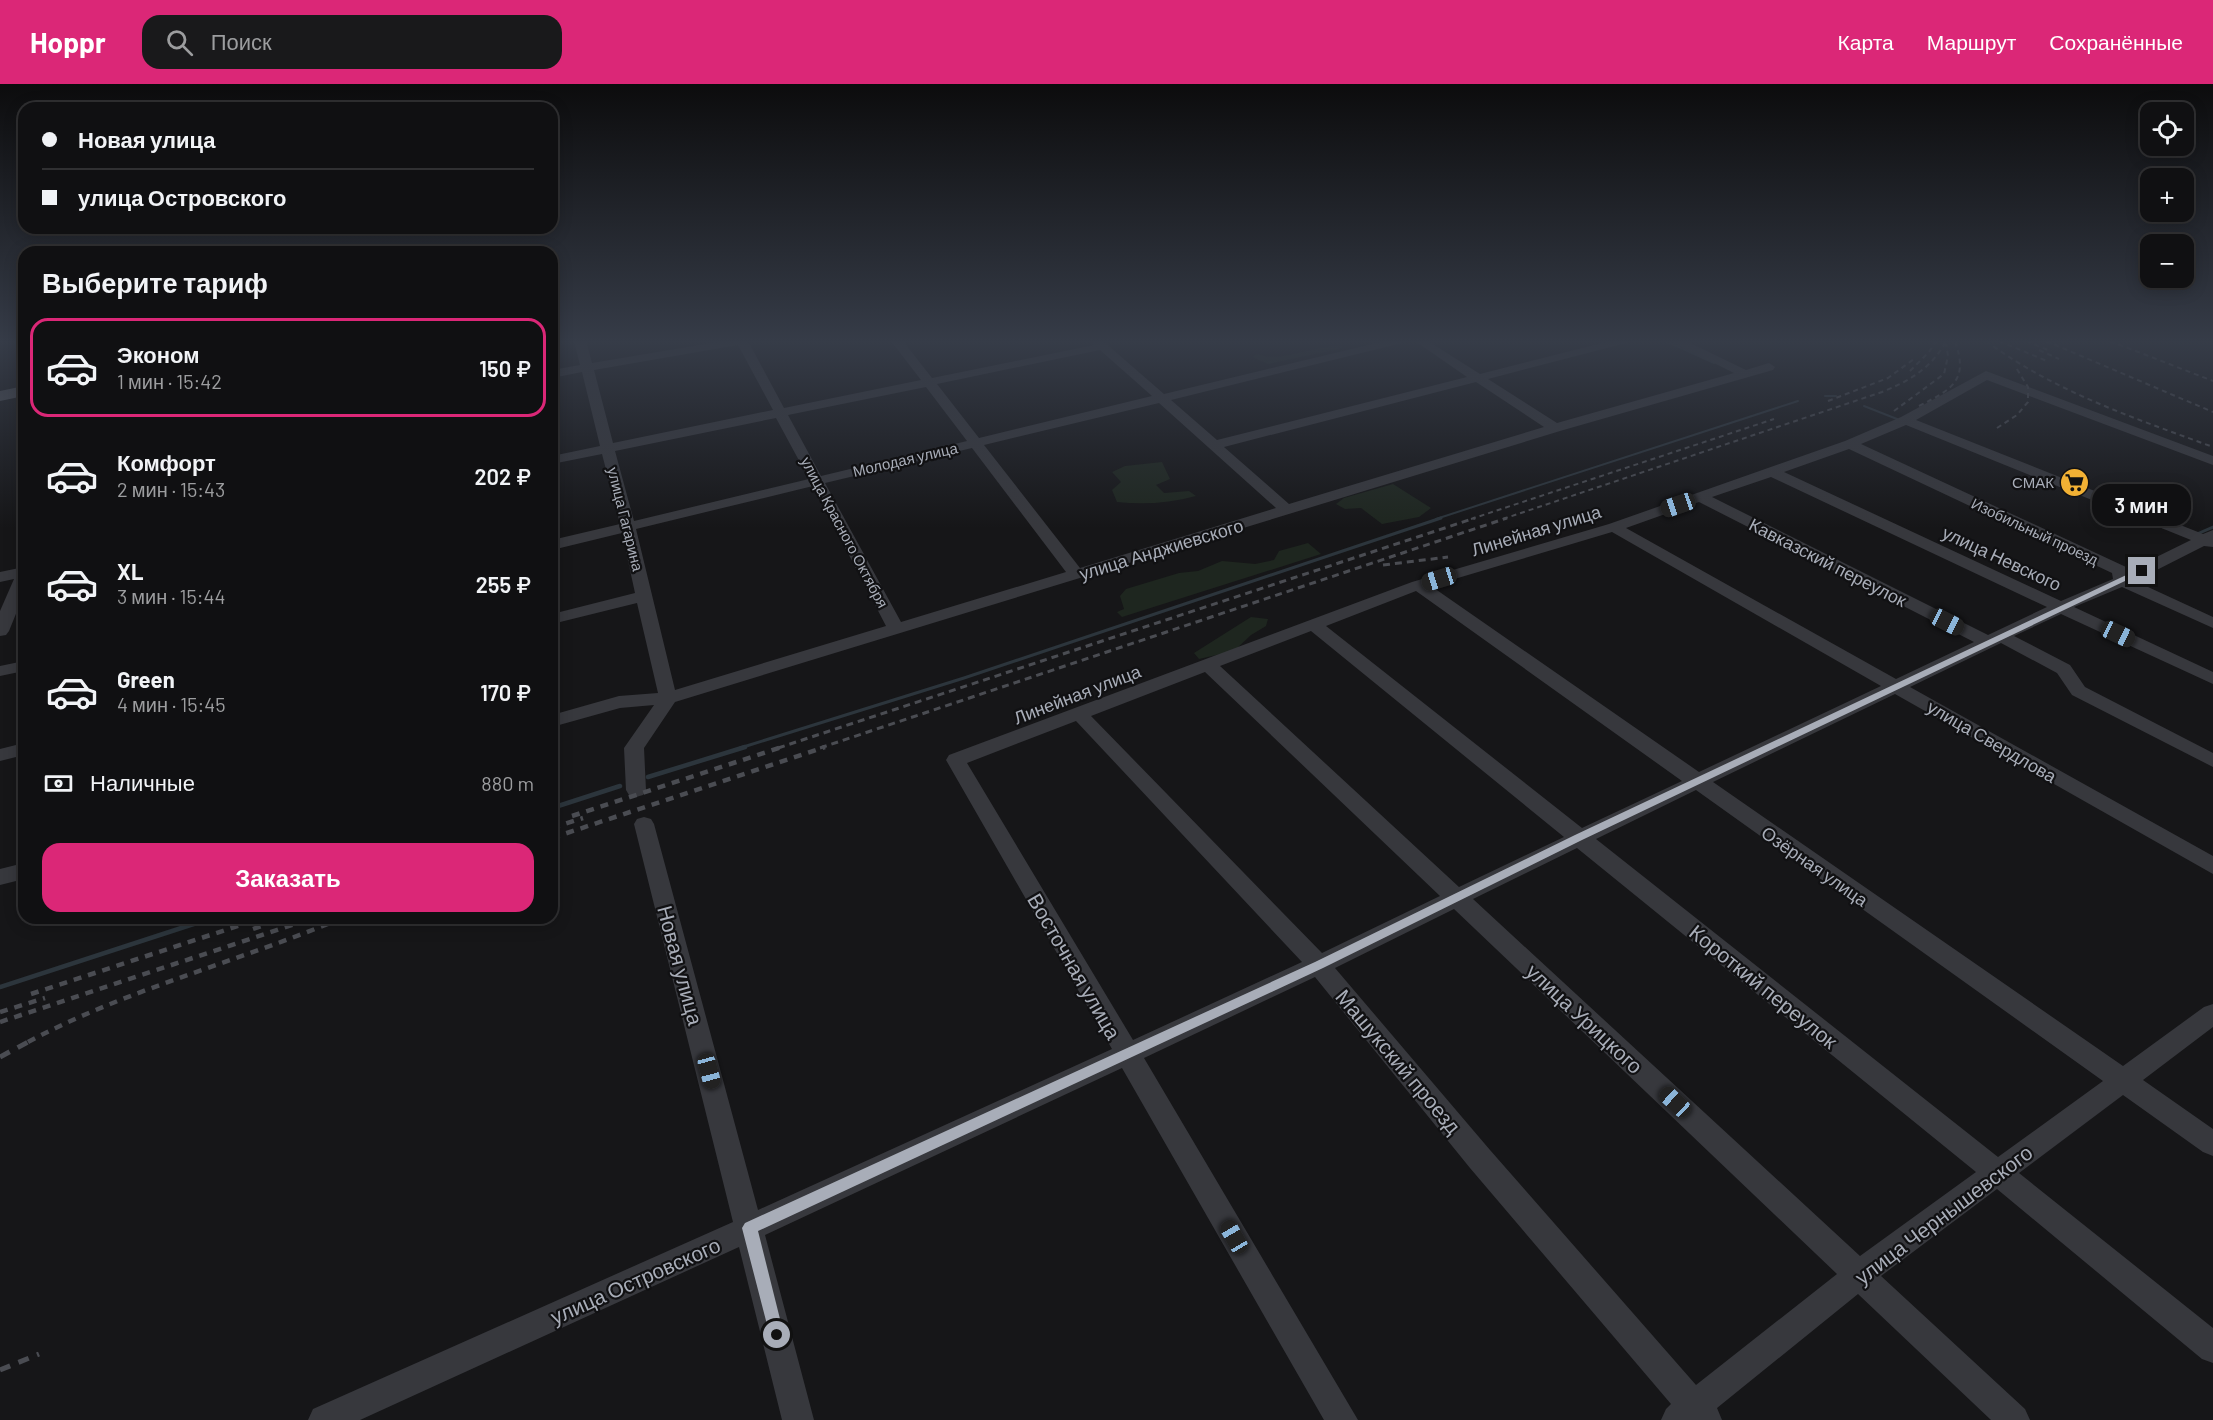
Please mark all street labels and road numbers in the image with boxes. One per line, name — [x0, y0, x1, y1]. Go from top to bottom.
street label: Молодая улица — [851, 438, 960, 480]
street label: улица Красного Октября — [797, 453, 893, 611]
street label: улица Гагарина — [604, 465, 648, 574]
street label: Изобильный проезд — [1969, 494, 2102, 568]
street label: Линейная улица — [1468, 500, 1605, 560]
street label: Кавказский переулок — [1746, 513, 1910, 611]
street label: улица Анджиевского — [1076, 514, 1246, 584]
street label: улица Невского — [1939, 521, 2065, 595]
street label: Линейная улица — [1010, 659, 1145, 728]
street label: улица Свердлова — [1923, 695, 2061, 787]
street label: Озёрная улица — [1757, 821, 1873, 911]
street label: Восточная улица — [1023, 889, 1127, 1044]
street label: Новая улица — [653, 902, 709, 1028]
street label: Короткий переулок — [1685, 919, 1844, 1054]
street label: улица Урицкого — [1522, 958, 1648, 1078]
street label: Машукский проезд — [1331, 984, 1467, 1138]
street label: улица Чернышевского — [1849, 1139, 2037, 1289]
street label: улица Островского — [546, 1231, 724, 1329]

